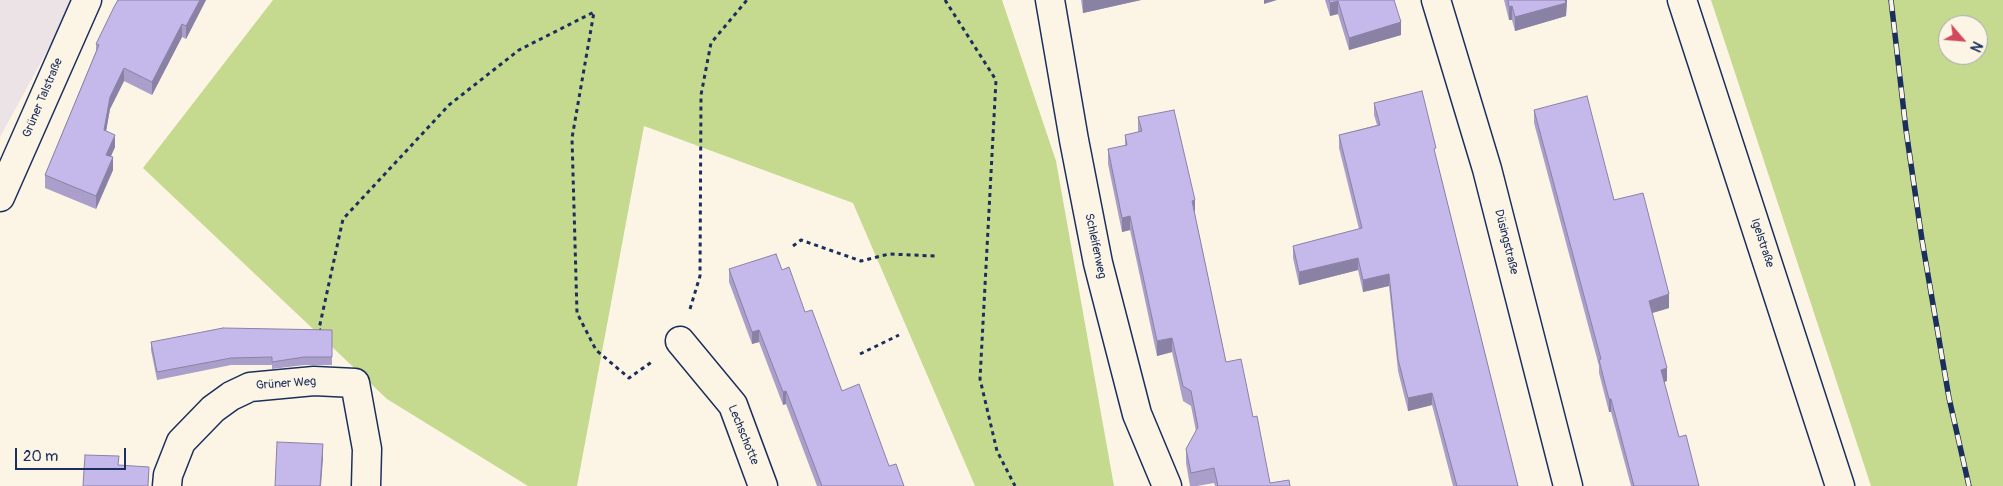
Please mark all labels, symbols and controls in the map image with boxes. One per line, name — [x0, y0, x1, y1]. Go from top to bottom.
north arrow — [1938, 15, 1988, 65]
text: N — [1966, 39, 1986, 55]
street label: Grüner Talstraße — [20, 56, 66, 140]
street label: Düsingstraße — [1491, 208, 1521, 276]
street label: Schleifenweg — [1081, 212, 1109, 280]
street label: Igelstraße — [1747, 217, 1777, 269]
street label: Grüner Weg — [255, 375, 317, 393]
street label: Lechschotte — [724, 403, 762, 467]
scale bar — [18, 438, 129, 470]
text: 20 m — [23, 447, 58, 466]

